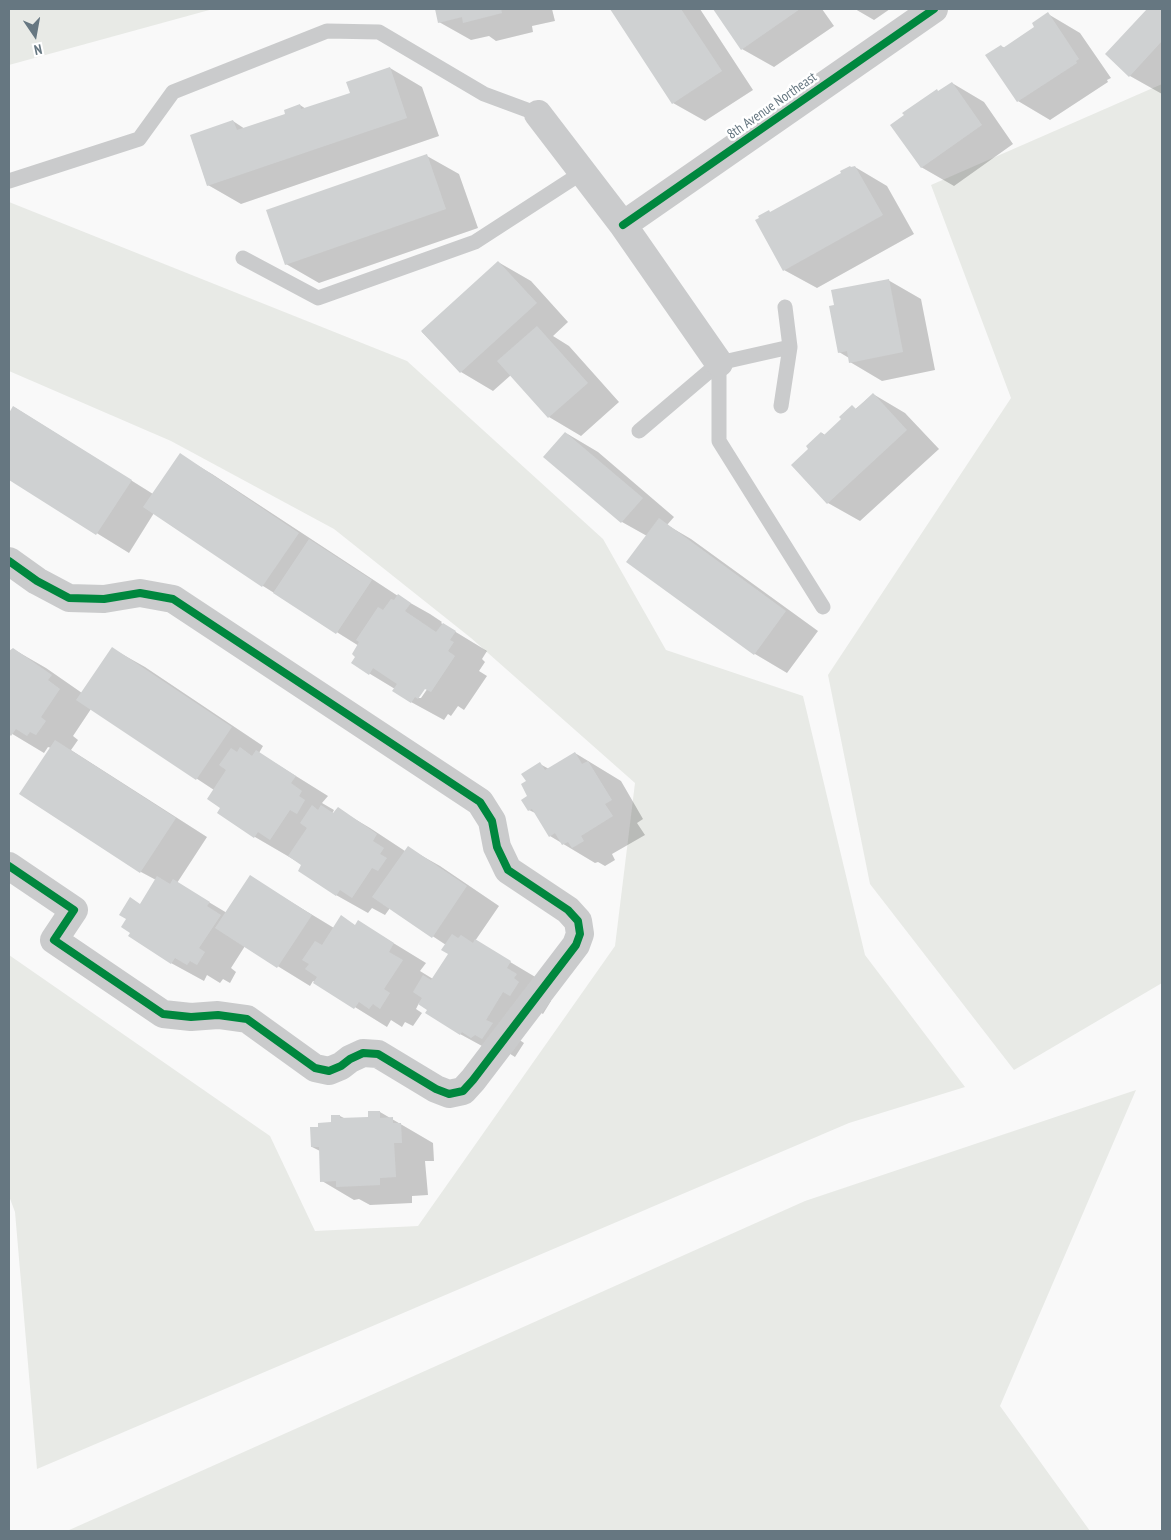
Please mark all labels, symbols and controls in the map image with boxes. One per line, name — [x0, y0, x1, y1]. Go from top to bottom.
north arrow — [10, 10, 60, 60]
text: N — [33, 40, 44, 59]
street label: 8th Avenue Northeast — [724, 69, 820, 143]

